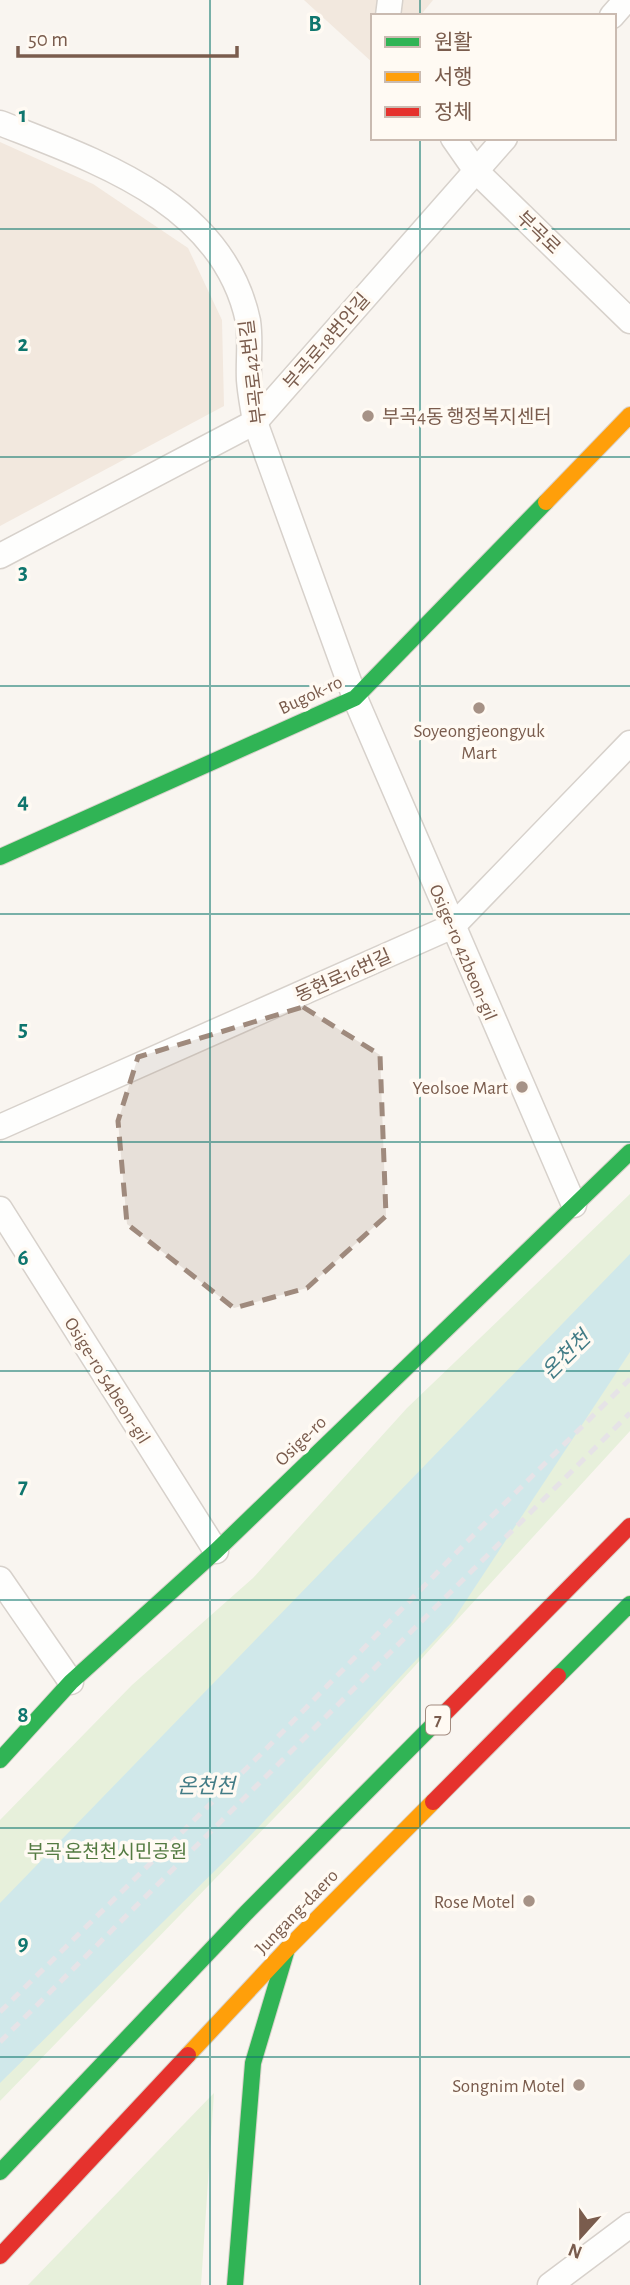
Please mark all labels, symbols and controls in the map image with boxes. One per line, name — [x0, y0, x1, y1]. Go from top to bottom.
text: B — [308, 13, 322, 36]
scale bar — [18, 14, 236, 58]
legend — [371, 14, 616, 140]
text: 50 m — [28, 29, 68, 50]
text: 원활 — [434, 31, 473, 53]
text: 서행 — [434, 66, 473, 88]
text: 정체 — [434, 101, 473, 123]
text: 1 — [19, 104, 27, 127]
street label: 부곡로 — [512, 207, 564, 258]
street label: 부곡로18번안길 — [280, 290, 374, 394]
street label: 부곡로42번길 — [237, 318, 269, 425]
text: 2 — [18, 333, 29, 356]
place label: 부곡4동 행정복지센터 — [382, 407, 552, 427]
marker: 부곡4동 행정복지센터 — [360, 408, 376, 424]
text: 3 — [18, 561, 28, 584]
street label: Bugok-ro — [276, 672, 345, 718]
marker: Soyeongjeongyuk Mart — [471, 700, 487, 716]
place label: Soyeongjeongyuk Mart — [413, 722, 545, 763]
text: 4 — [17, 790, 29, 813]
street label: Osige-ro 42beon-gil — [425, 882, 500, 1023]
street label: 동현로16번길 — [292, 946, 394, 1006]
text: 5 — [18, 1018, 28, 1041]
place label: Yeolsoe Mart — [413, 1079, 508, 1098]
marker: Yeolsoe Mart — [514, 1079, 530, 1095]
text: 6 — [17, 1247, 29, 1270]
street label: Osige-ro 54beon-gil — [60, 1314, 153, 1447]
water label: 온천천 — [538, 1325, 596, 1383]
street label: Osige-ro — [272, 1412, 330, 1470]
text: 7 — [18, 1475, 28, 1498]
text: 8 — [17, 1704, 29, 1727]
road number: 7 — [426, 1706, 450, 1735]
water label: 온천천 — [177, 1775, 238, 1797]
park label: 부곡 온천천시민공원 — [27, 1842, 187, 1862]
street label: Jungang-daero — [252, 1866, 342, 1958]
place label: Rose Motel — [434, 1893, 515, 1912]
marker: Rose Motel — [521, 1893, 537, 1909]
text: 9 — [17, 1932, 29, 1955]
place label: Songnim Motel — [452, 2077, 565, 2096]
marker: Songnim Motel — [571, 2077, 587, 2093]
north arrow — [546, 2201, 616, 2271]
text: N — [566, 2239, 585, 2262]

